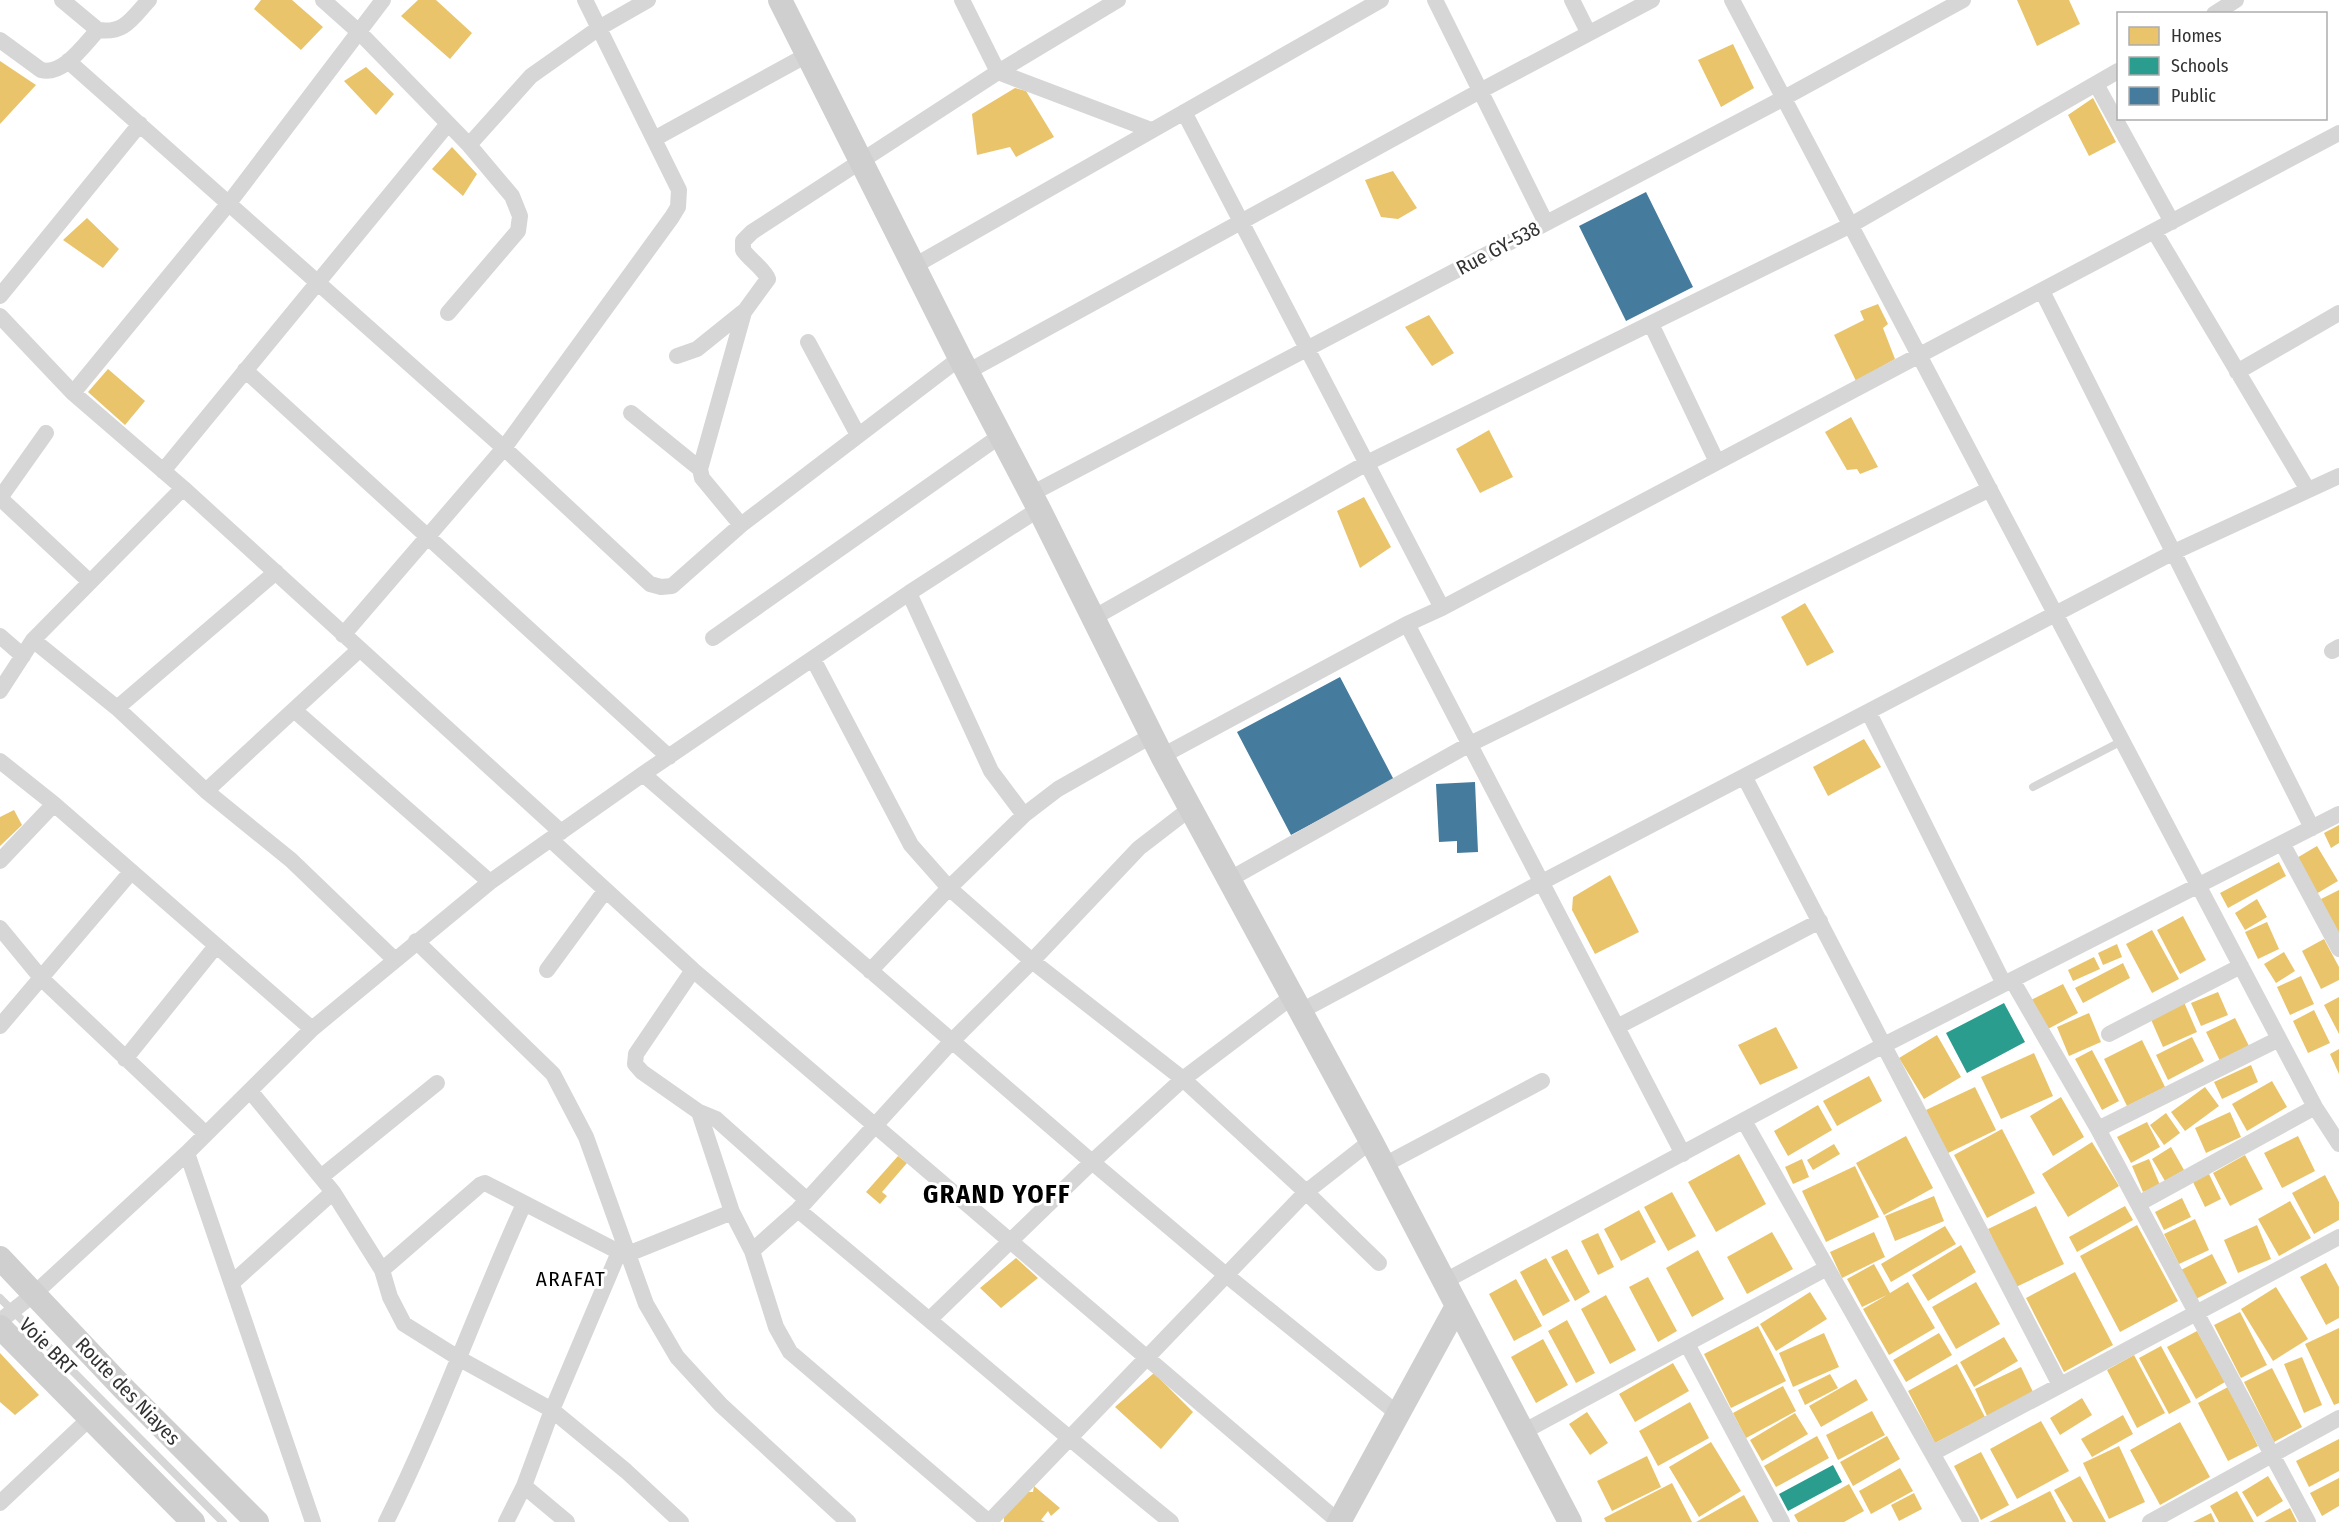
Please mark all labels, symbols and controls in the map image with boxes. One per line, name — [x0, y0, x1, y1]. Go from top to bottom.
legend — [2117, 12, 2327, 120]
text: Homes — [2171, 25, 2222, 47]
text: Schools — [2171, 55, 2229, 77]
text: Public — [2171, 85, 2216, 107]
street label: Rue GY-538 — [1452, 216, 1544, 280]
district label: GRAND YOFF — [923, 1179, 1071, 1210]
district label: ARAFAT — [536, 1266, 606, 1292]
street label: Voie BRT — [15, 1313, 82, 1380]
street label: Route des Niayes — [71, 1332, 185, 1450]

